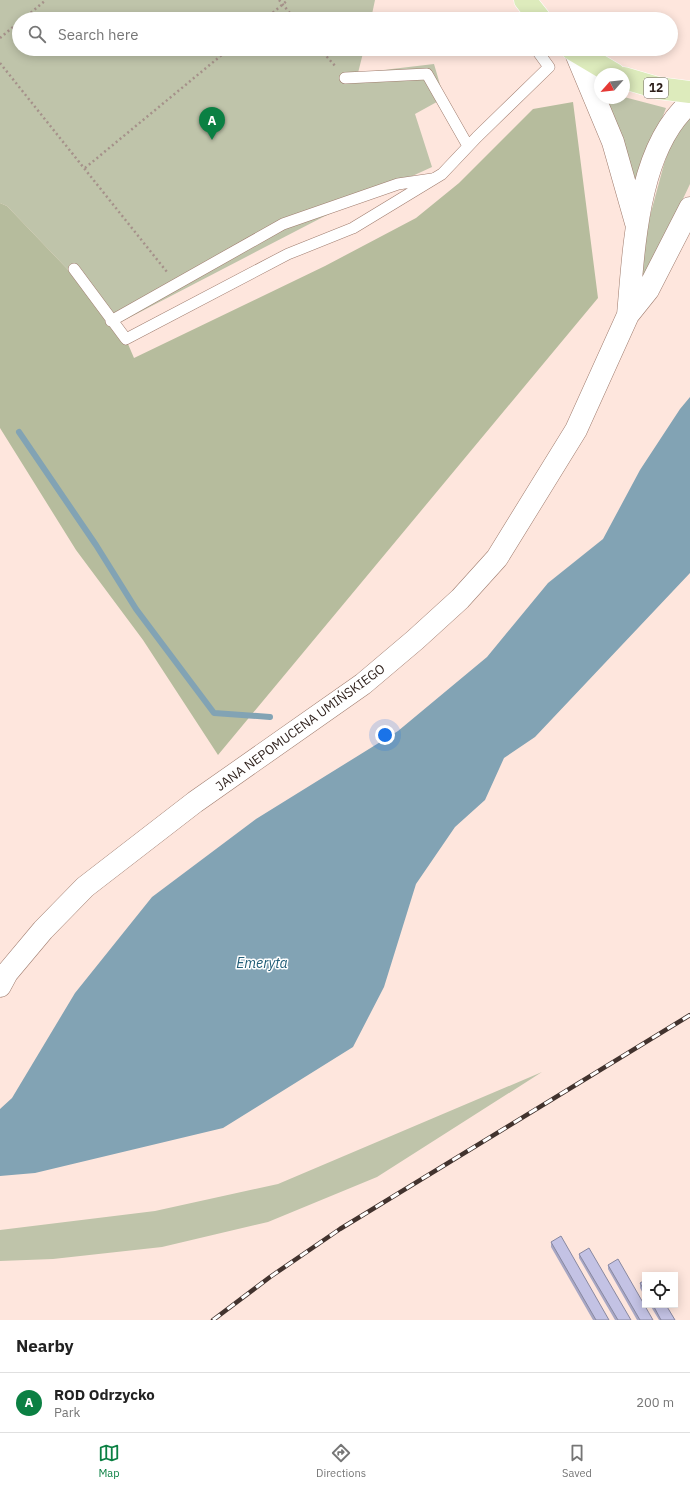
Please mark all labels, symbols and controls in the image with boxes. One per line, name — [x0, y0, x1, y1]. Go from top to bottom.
search box — [12, 12, 678, 56]
icon: search — [26, 23, 48, 45]
text: Search here — [58, 25, 138, 44]
north arrow — [594, 68, 630, 104]
road number: 12 — [644, 78, 668, 98]
pin: A — [199, 107, 225, 140]
street label: JANA NEPOMUCENA UMIŃSKIEGO — [212, 660, 388, 795]
your location — [375, 725, 395, 745]
water label: Emeryta — [236, 954, 288, 972]
map controls — [642, 1272, 678, 1308]
button: locate — [642, 1272, 678, 1308]
text: Nearby — [16, 1335, 74, 1357]
text: ROD Odrzycko — [54, 1385, 155, 1404]
text: A — [25, 1394, 33, 1411]
text: 200 m — [636, 1394, 674, 1411]
text: Park — [54, 1404, 80, 1421]
tab: Map — [98, 1442, 120, 1480]
tab: Directions — [316, 1442, 366, 1480]
tab: Saved — [562, 1442, 592, 1480]

